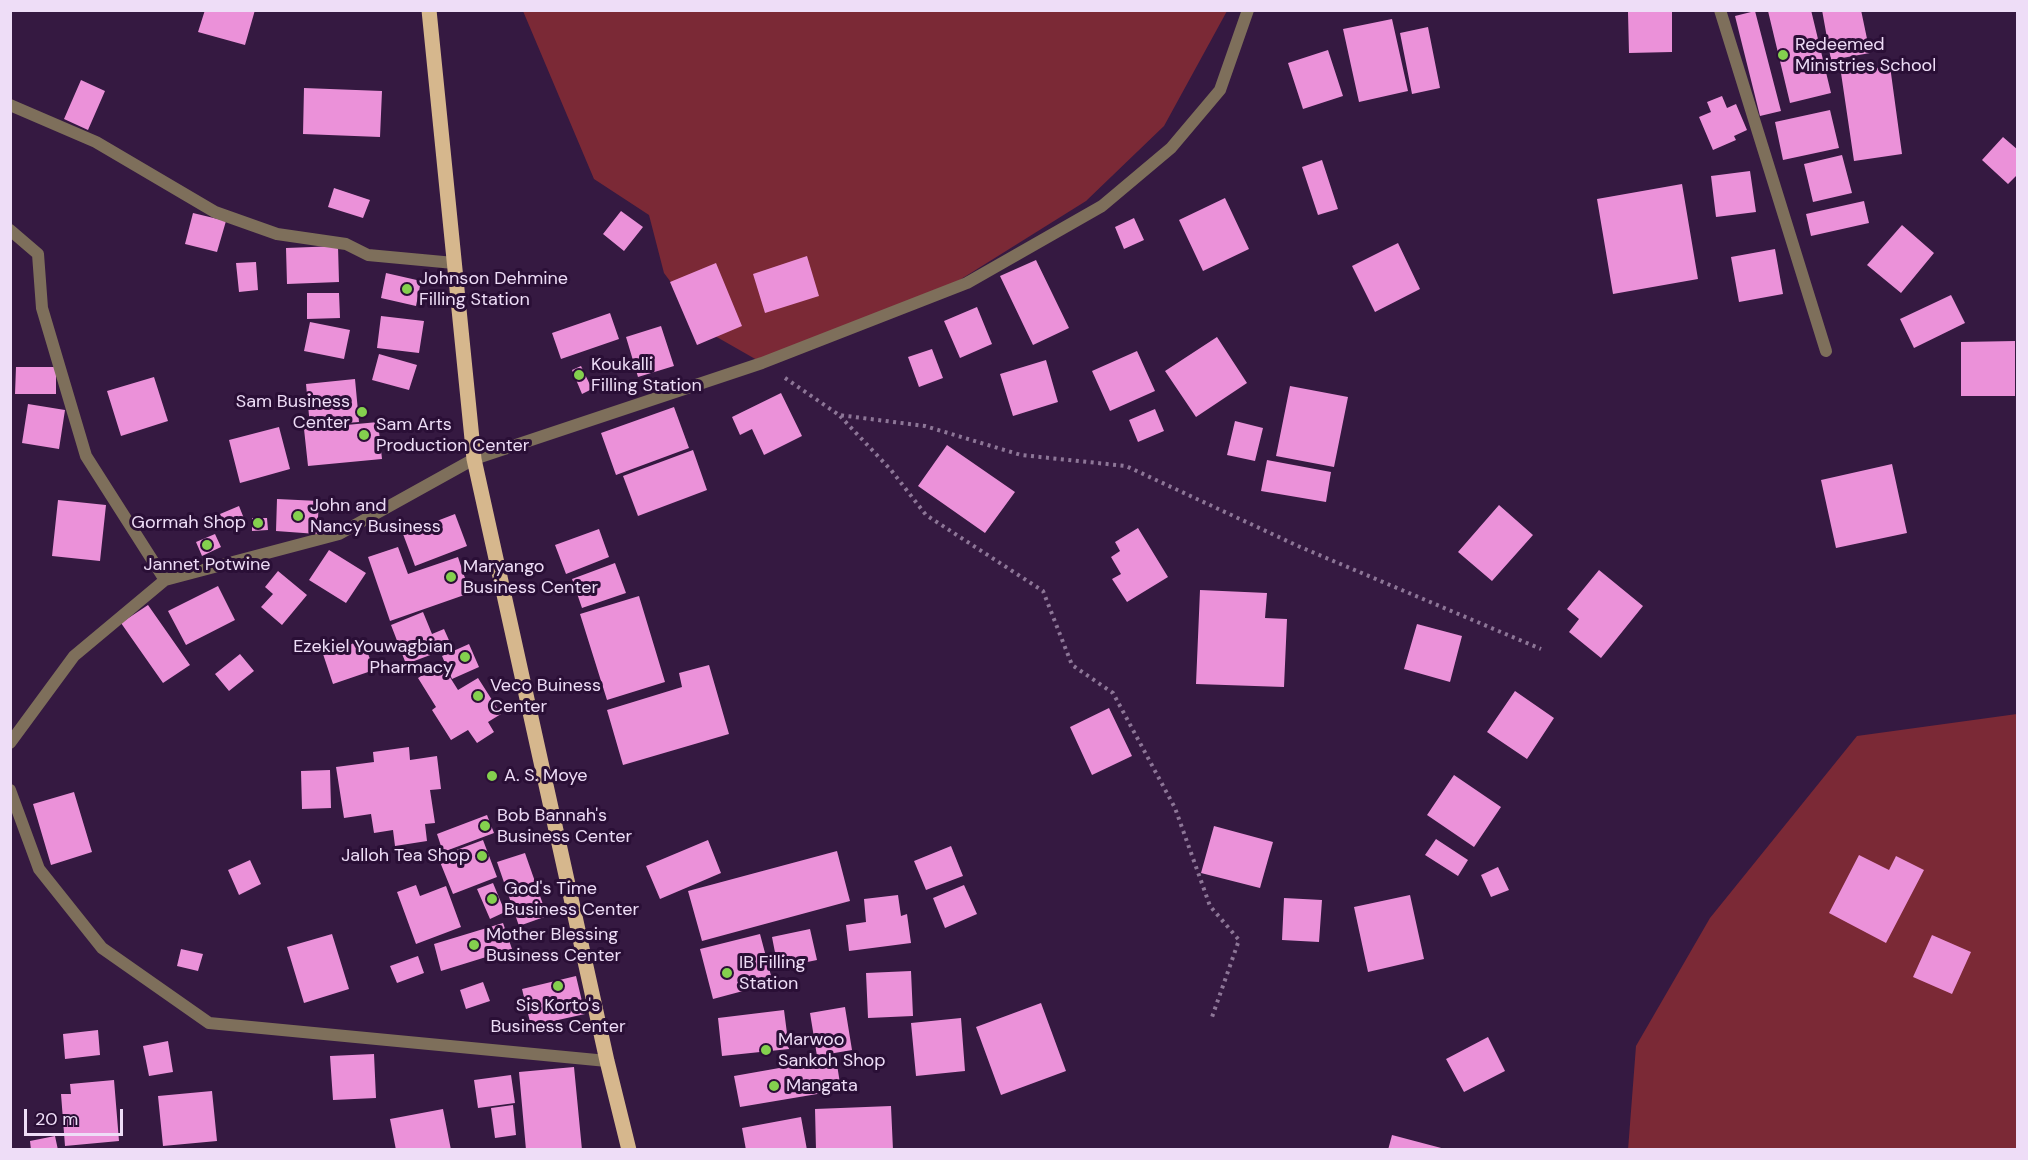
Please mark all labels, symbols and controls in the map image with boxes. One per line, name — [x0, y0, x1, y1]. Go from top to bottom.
place label: Redeemed Ministries School — [1795, 34, 1936, 76]
marker: Redeemed Ministries School — [1776, 48, 1790, 62]
place label: Johnson Dehmine Filling Station — [419, 268, 568, 310]
marker: Johnson Dehmine Filling Station — [400, 282, 414, 296]
place label: Koukalli Filling Station — [591, 354, 702, 397]
marker: Koukalli Filling Station — [572, 368, 586, 382]
place label: Sam Business Center — [236, 391, 350, 434]
marker: Sam Business Center — [355, 405, 369, 419]
place label: Sam Arts Production Center — [376, 414, 529, 456]
marker: Sam Arts Production Center — [357, 428, 371, 442]
place label: John and Nancy Business — [310, 495, 441, 538]
marker: John and Nancy Business — [291, 509, 305, 523]
place label: Gormah Shop — [131, 512, 246, 534]
marker: Gormah Shop — [251, 516, 265, 530]
marker: Jannet Potwine — [200, 538, 214, 552]
place label: Jannet Potwine — [143, 554, 271, 576]
place label: Maryango Business Center — [463, 556, 598, 598]
marker: Maryango Business Center — [444, 570, 458, 584]
place label: Ezekiel Youwagbian Pharmacy — [293, 636, 453, 678]
marker: Ezekiel Youwagbian Pharmacy — [458, 650, 472, 664]
place label: Veco Buiness Center — [490, 675, 601, 718]
marker: Veco Buiness Center — [471, 689, 485, 703]
place label: A. S. Moye — [504, 765, 588, 787]
marker: A. S. Moye — [485, 769, 499, 783]
place label: Bob Bannah's Business Center — [497, 805, 632, 848]
marker: Bob Bannah's Business Center — [478, 819, 492, 833]
place label: Jalloh Tea Shop — [341, 845, 470, 867]
marker: Jalloh Tea Shop — [475, 849, 489, 863]
place label: God's Time Business Center — [504, 878, 639, 920]
marker: God's Time Business Center — [485, 892, 499, 906]
place label: Mother Blessing Business Center — [486, 924, 621, 966]
marker: Mother Blessing Business Center — [467, 938, 481, 952]
place label: IB Filling Station — [739, 952, 806, 994]
marker: IB Filling Station — [720, 966, 734, 980]
marker: Sis Korto's Business Center — [551, 979, 565, 993]
place label: Sis Korto's Business Center — [490, 995, 626, 1038]
place label: Marwoo Sankoh Shop — [778, 1029, 886, 1072]
marker: Marwoo Sankoh Shop — [759, 1043, 773, 1057]
place label: Mangata — [786, 1075, 858, 1097]
marker: Mangata — [767, 1079, 781, 1093]
scale bar — [27, 1097, 126, 1135]
text: 20 m — [35, 1107, 78, 1131]

